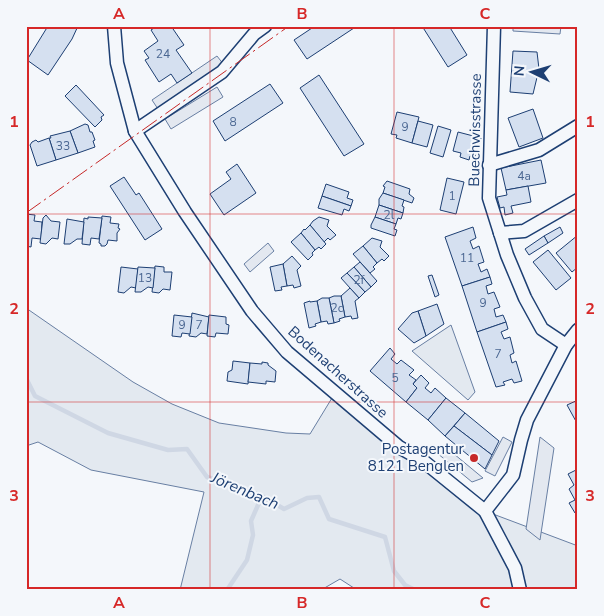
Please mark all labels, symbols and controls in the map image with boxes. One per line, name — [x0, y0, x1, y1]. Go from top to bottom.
text: A — [113, 3, 125, 25]
text: B — [296, 3, 308, 25]
text: C — [480, 3, 491, 25]
house number: 24 — [156, 46, 170, 62]
north arrow — [506, 48, 556, 98]
text: N — [510, 65, 529, 77]
street label: Buechwisstrasse — [464, 73, 486, 187]
text: 1 — [9, 111, 19, 133]
text: 1 — [585, 111, 595, 133]
house number: 8 — [229, 114, 237, 130]
house number: 9 — [401, 119, 409, 135]
house number: 33 — [56, 138, 70, 154]
house number: 4a — [517, 168, 531, 184]
house number: 1 — [448, 188, 456, 204]
house number: 2l — [384, 207, 395, 223]
house number: 11 — [460, 250, 474, 266]
house number: 13 — [138, 270, 152, 286]
house number: 2f — [353, 272, 366, 288]
house number: 9 — [479, 295, 487, 311]
text: 2 — [9, 298, 19, 320]
text: 2 — [585, 298, 595, 320]
house number: 2c — [331, 300, 344, 316]
house number: 9 — [178, 317, 186, 333]
house number: 7 — [195, 317, 203, 333]
street label: Bodenacherstrasse — [284, 322, 392, 422]
house number: 7 — [494, 346, 502, 362]
house number: 5 — [391, 370, 399, 386]
place label: Postagentur 8121 Benglen — [368, 439, 465, 476]
marker: Postagentur 8121 Benglen — [468, 452, 480, 464]
water label: Jörenbach — [207, 466, 282, 515]
text: 3 — [9, 485, 19, 507]
text: 3 — [585, 485, 595, 507]
text: A — [113, 592, 125, 614]
text: B — [296, 592, 308, 614]
text: C — [480, 592, 491, 614]

